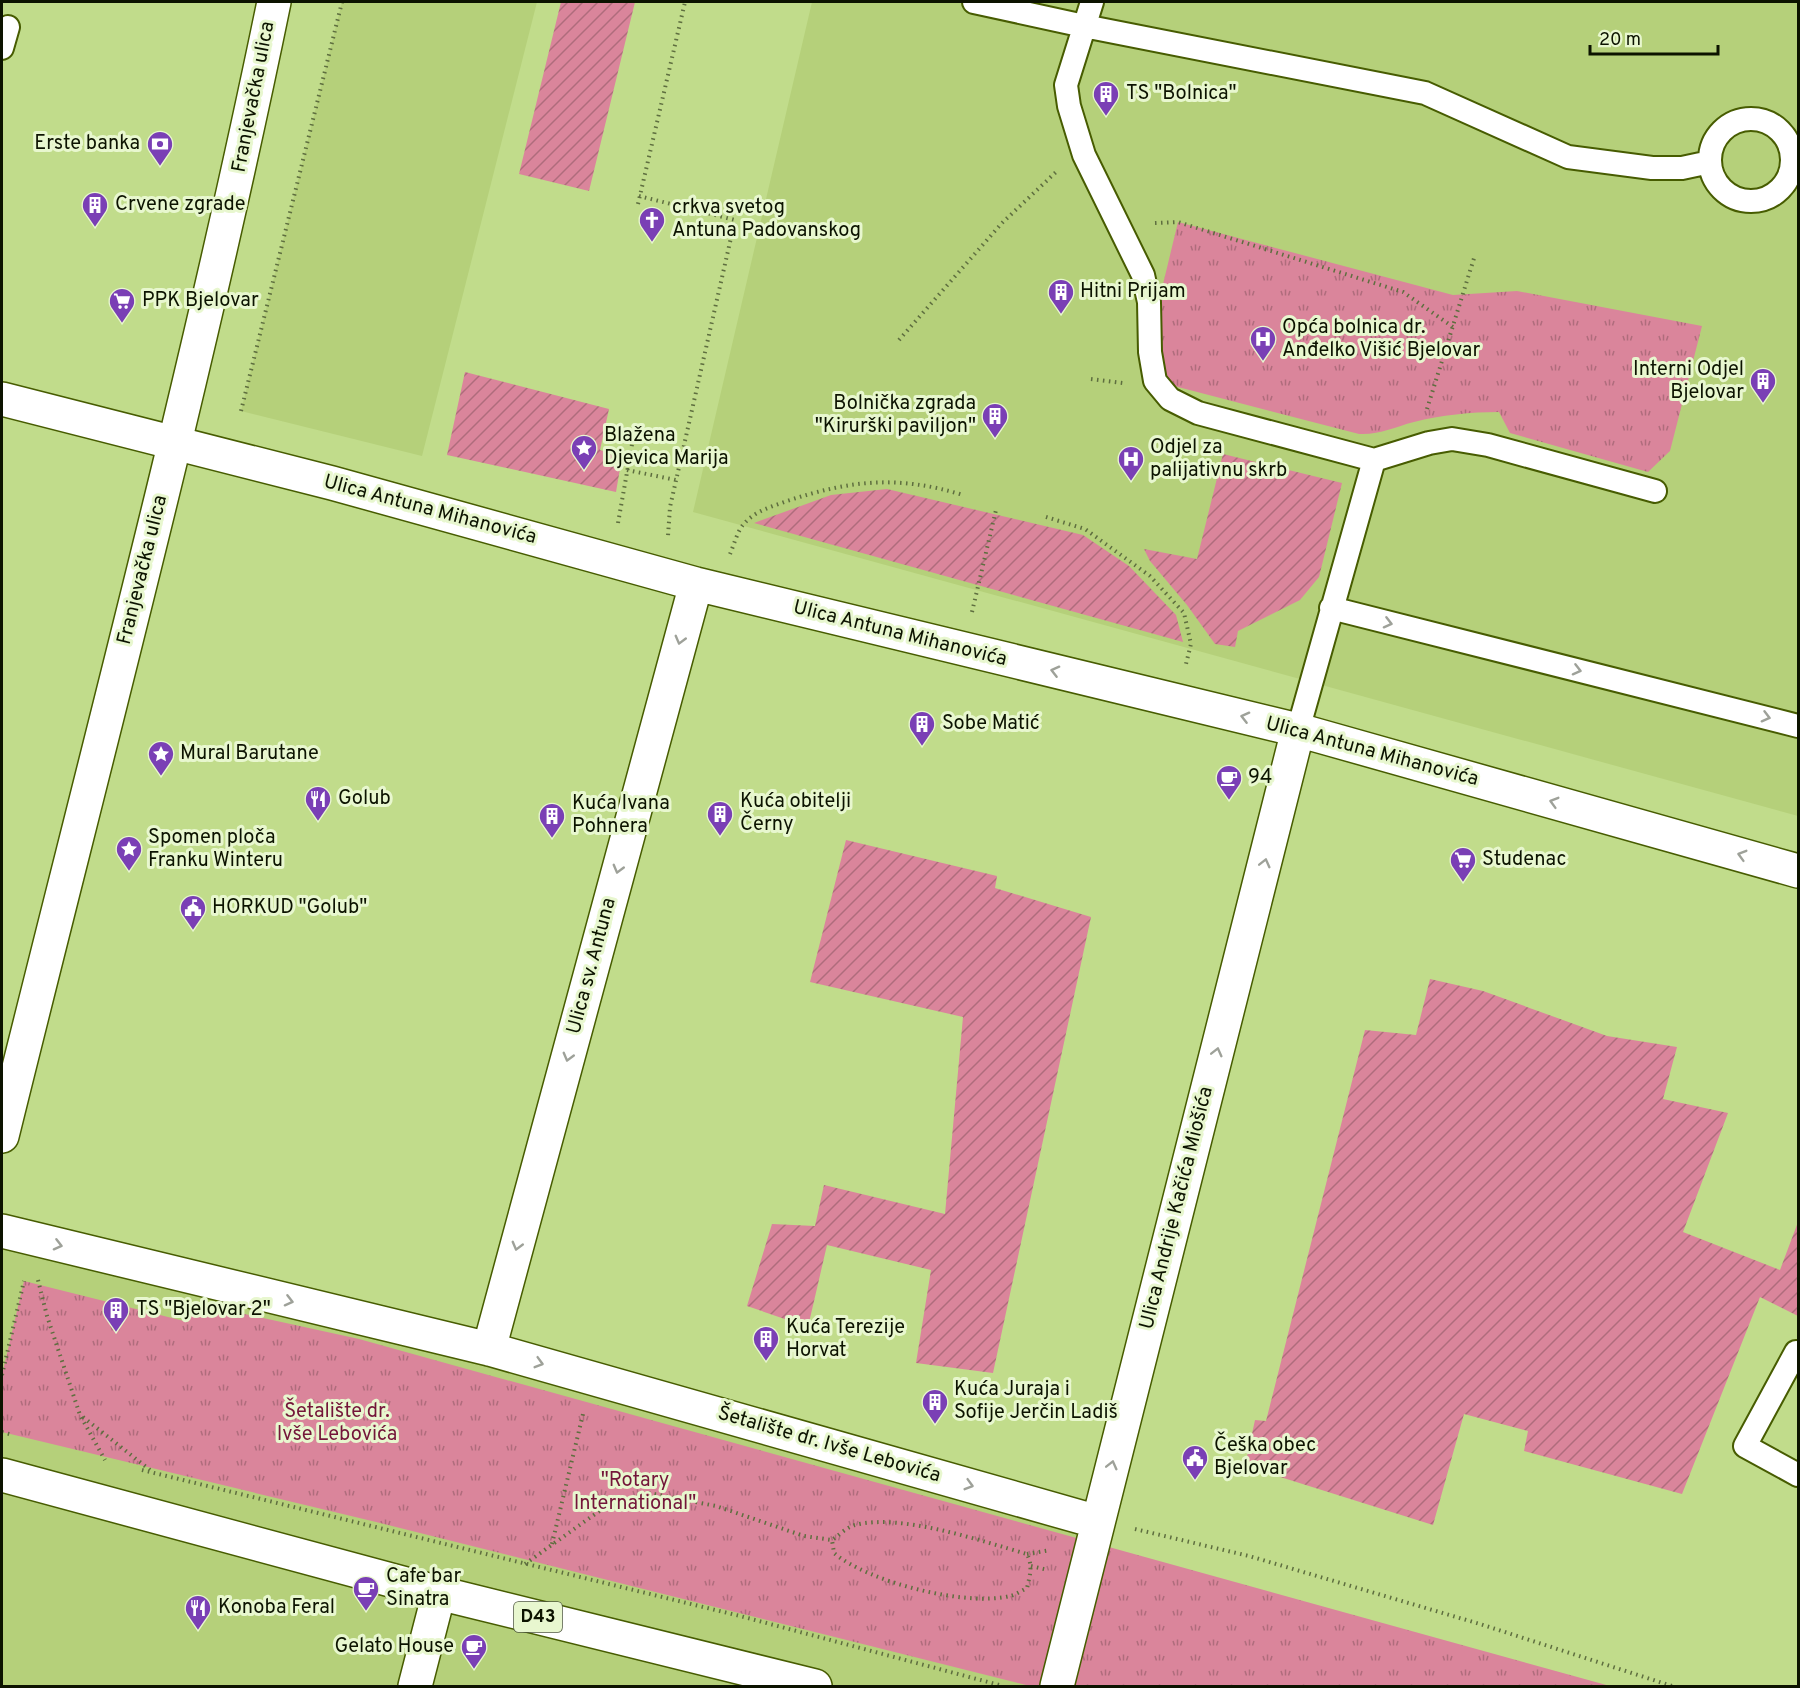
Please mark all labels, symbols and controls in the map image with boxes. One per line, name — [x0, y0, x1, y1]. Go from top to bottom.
scale bar — [1590, 18, 1718, 56]
street label: Franjevačka ulica — [227, 19, 281, 175]
text: 20 m — [1599, 29, 1641, 52]
building icon: TS "Bolnica" — [1091, 79, 1121, 117]
place label: TS "Bolnica" — [1126, 81, 1237, 107]
bank icon: Erste banka — [145, 129, 175, 167]
place label: Erste banka — [34, 131, 140, 157]
building icon: Crvene zgrade — [80, 190, 110, 228]
place label: Crvene zgrade — [115, 192, 246, 218]
place label: crkva svetog Antuna Padovanskog — [672, 195, 861, 244]
church icon: crkva svetog Antuna Padovanskog — [637, 205, 667, 243]
building icon: Hitni Prijam — [1046, 277, 1076, 315]
place label: Hitni Prijam — [1080, 279, 1186, 305]
supermarket icon: PPK Bjelovar — [107, 286, 137, 324]
place label: PPK Bjelovar — [142, 288, 259, 314]
place label: Opća bolnica dr. Anđelko Višić Bjelovar — [1282, 315, 1481, 364]
hospital icon: Opća bolnica dr. Anđelko Višić Bjelovar — [1248, 324, 1278, 362]
place label: Interni Odjel Bjelovar — [1633, 357, 1744, 406]
building icon: Interni Odjel Bjelovar — [1748, 366, 1778, 404]
place label: Bolnička zgrada "Kirurški paviljon" — [815, 391, 976, 440]
building icon: Bolnička zgrada "Kirurški paviljon" — [980, 401, 1010, 439]
place label: Blažena Djevica Marija — [604, 423, 729, 472]
place icon: Blažena Djevica Marija — [569, 433, 599, 471]
place label: Odjel za palijativnu skrb — [1150, 435, 1287, 484]
hospital icon: Odjel za palijativnu skrb — [1116, 444, 1146, 482]
street label: Ulica Antuna Mihanovića — [321, 469, 539, 551]
street label: Franjevačka ulica — [112, 493, 174, 647]
street label: Ulica Antuna Mihanovića — [790, 595, 1010, 673]
one-way arrow — [1383, 615, 1393, 628]
one-way arrow — [675, 635, 688, 645]
one-way arrow — [1572, 662, 1582, 675]
one-way arrow — [1051, 666, 1061, 679]
building icon: Sobe Matić — [907, 709, 937, 747]
one-way arrow — [1760, 710, 1771, 722]
place label: Sobe Matić — [942, 711, 1040, 737]
street label: Ulica Antuna Mihanovića — [1263, 711, 1481, 793]
one-way arrow — [1240, 712, 1250, 725]
place icon: Mural Barutane — [146, 739, 176, 777]
place label: Mural Barutane — [180, 741, 319, 767]
cafe icon: 94 — [1214, 763, 1244, 801]
place label: 94 — [1248, 765, 1272, 791]
restaurant icon: Golub — [303, 784, 333, 822]
place label: Golub — [338, 786, 391, 812]
place label: Kuća obitelji Černy — [740, 789, 851, 838]
place label: Kuća Ivana Pohnera — [572, 791, 670, 840]
one-way arrow — [1550, 797, 1560, 809]
building icon: Kuća obitelji Černy — [705, 799, 735, 837]
building icon: Kuća Ivana Pohnera — [537, 801, 567, 839]
place label: Spomen ploča Franku Winteru — [148, 825, 283, 874]
place icon: Spomen ploča Franku Winteru — [114, 834, 144, 872]
supermarket icon: Studenac — [1448, 845, 1478, 883]
place label: Studenac — [1482, 847, 1566, 873]
one-way arrow — [1737, 850, 1748, 862]
one-way arrow — [1257, 858, 1270, 868]
one-way arrow — [613, 864, 626, 874]
public building icon: HORKUD "Golub" — [178, 893, 208, 931]
place label: HORKUD "Golub" — [212, 895, 367, 921]
street label: Ulica sv. Antuna — [561, 895, 623, 1037]
one-way arrow — [1210, 1047, 1222, 1058]
one-way arrow — [562, 1052, 575, 1062]
street label: Ulica Andrije Kačića Miošića — [1134, 1084, 1220, 1332]
one-way arrow — [53, 1237, 63, 1250]
one-way arrow — [511, 1240, 524, 1250]
one-way arrow — [283, 1293, 293, 1306]
building icon: TS "Bjelovar 2" — [101, 1295, 131, 1333]
place label: TS "Bjelovar 2" — [136, 1297, 271, 1323]
place label: Kuća Terezije Horvat — [786, 1315, 905, 1364]
building icon: Kuća Terezije Horvat — [751, 1324, 781, 1362]
one-way arrow — [533, 1356, 544, 1368]
place label: Kuća Juraja i Sofije Jerčin Ladiš — [954, 1377, 1118, 1426]
building icon: Kuća Juraja i Sofije Jerčin Ladiš — [920, 1387, 950, 1425]
park label: Šetalište dr. Ivše Lebovića — [277, 1397, 397, 1448]
street label: Šetalište dr. Ivše Lebovića — [715, 1399, 944, 1489]
place label: Češka obec Bjelovar — [1214, 1431, 1316, 1482]
public building icon: Češka obec Bjelovar — [1180, 1443, 1210, 1481]
one-way arrow — [1105, 1460, 1118, 1470]
park label: "Rotary International" — [574, 1468, 696, 1517]
one-way arrow — [963, 1478, 974, 1490]
place label: Cafe bar Sinatra — [386, 1564, 461, 1613]
cafe icon: Cafe bar Sinatra — [351, 1574, 381, 1612]
restaurant icon: Konoba Feral — [183, 1593, 213, 1631]
place label: Konoba Feral — [218, 1595, 335, 1621]
road number: D43 — [514, 1602, 562, 1632]
cafe icon: Gelato House — [459, 1632, 489, 1670]
place label: Gelato House — [334, 1634, 454, 1660]

